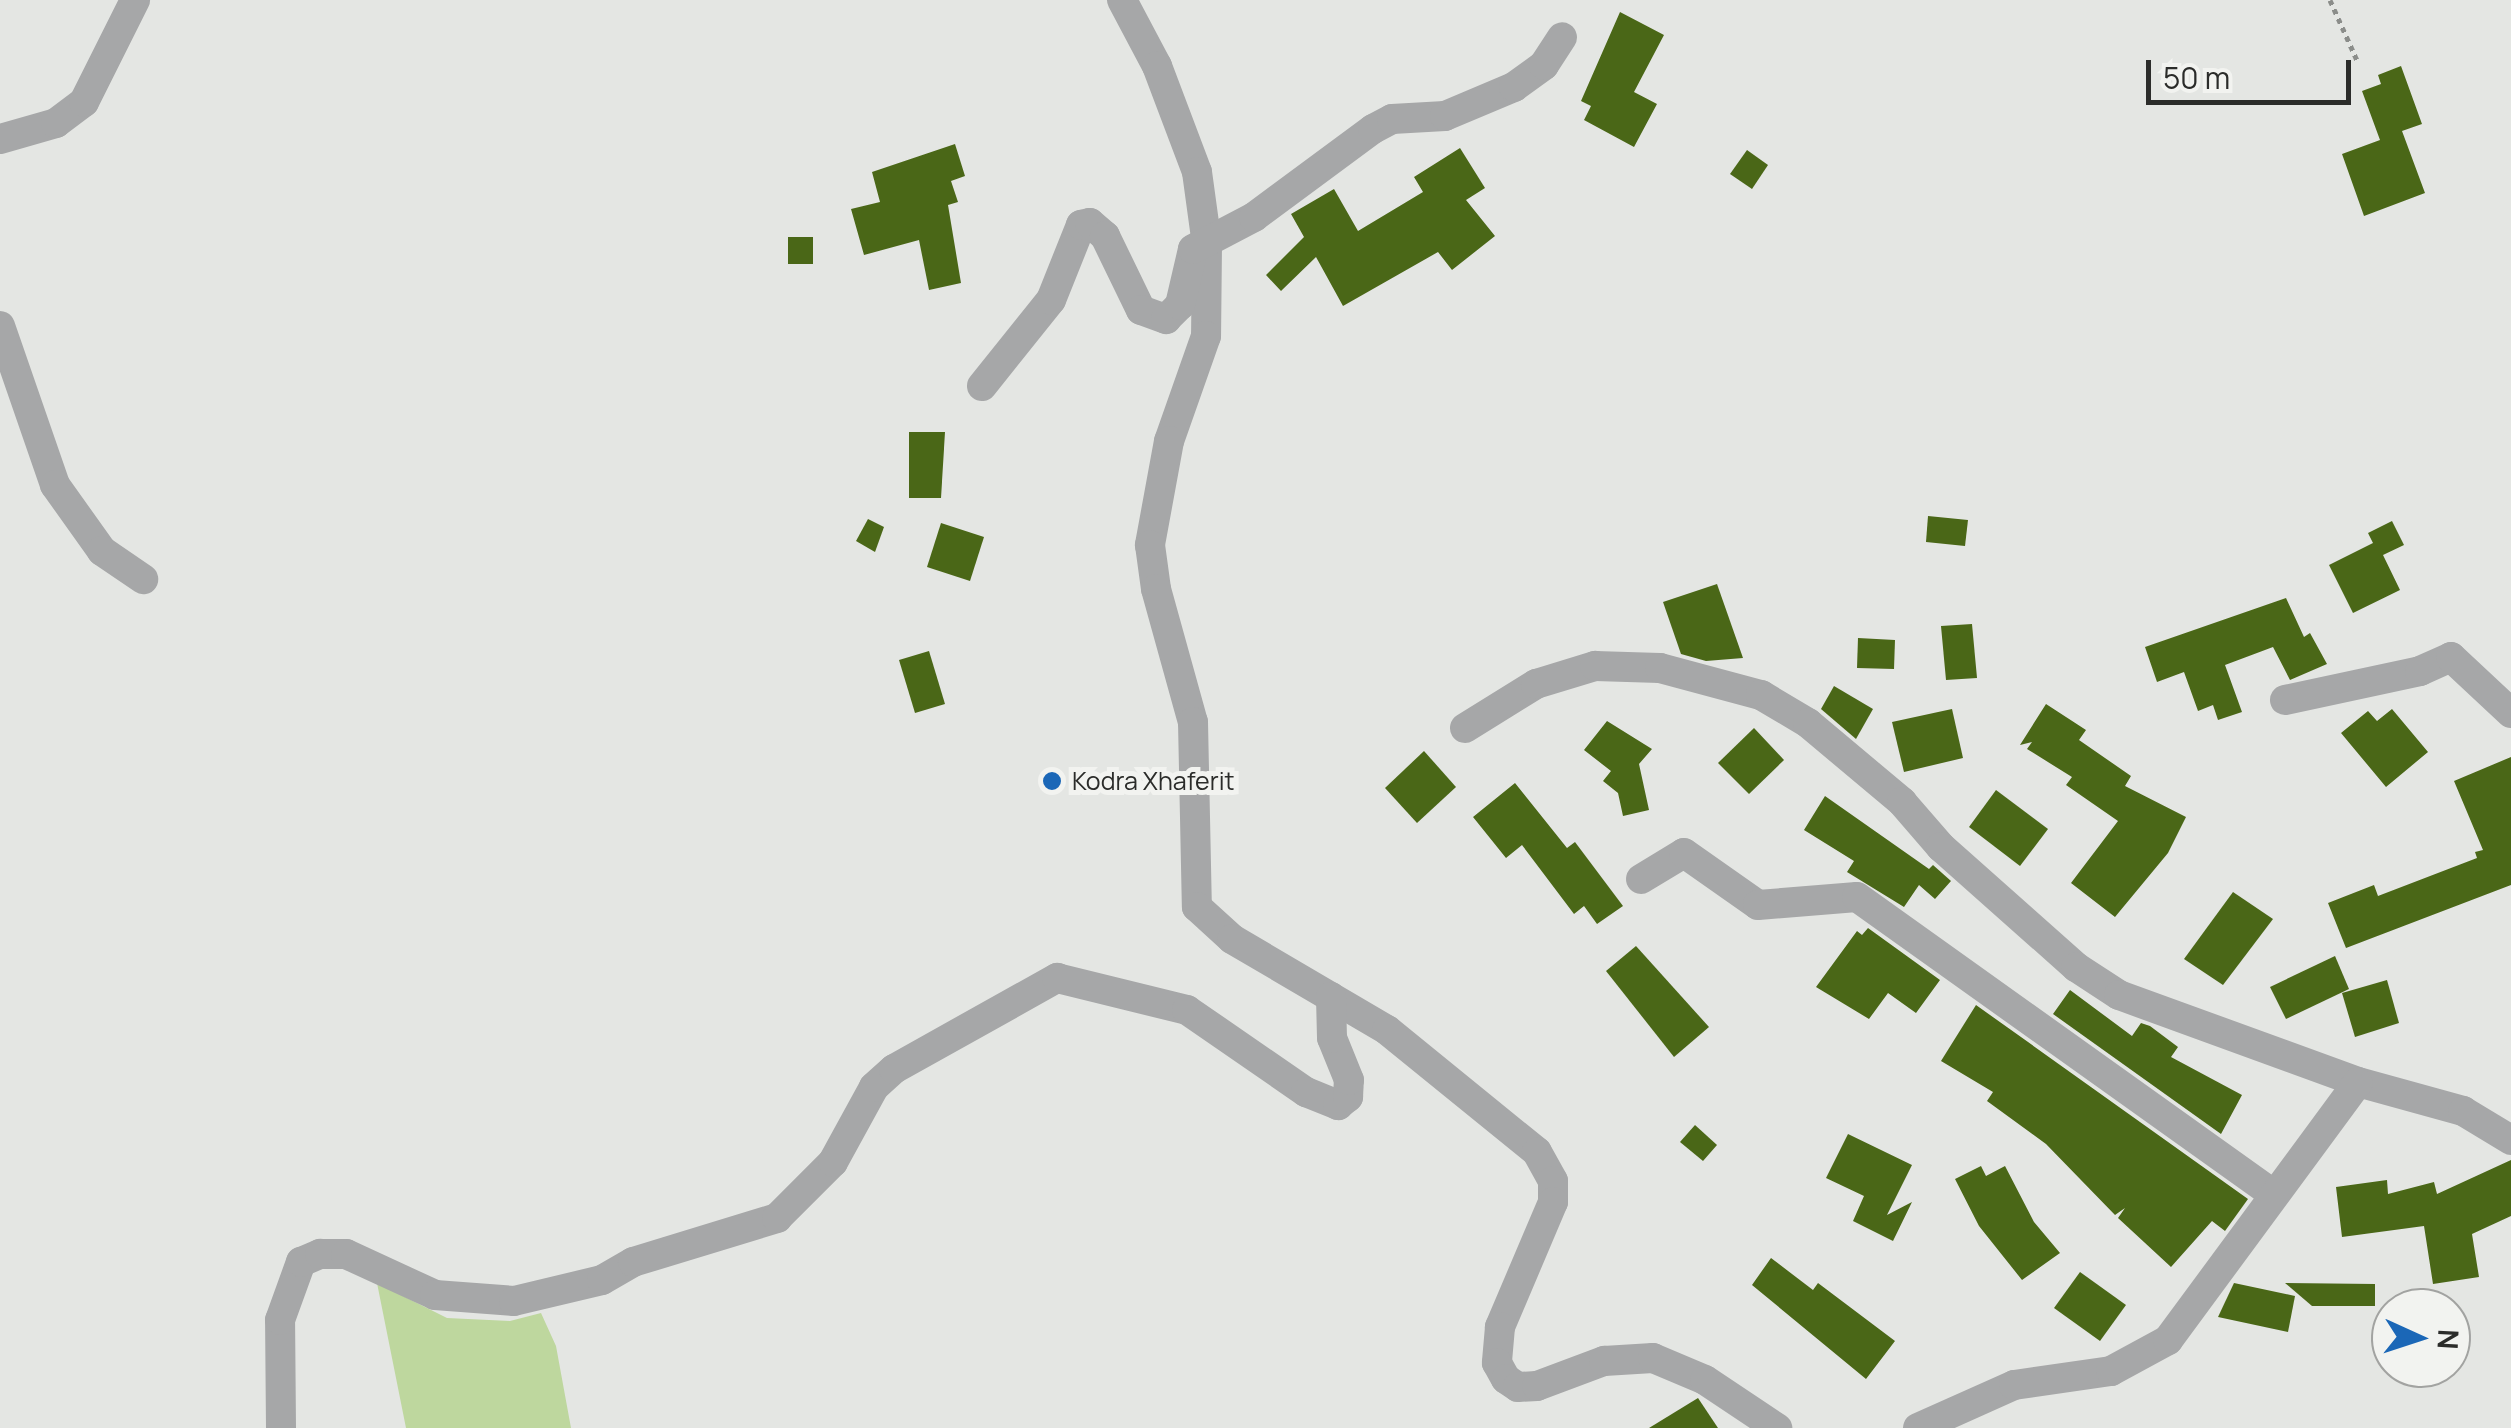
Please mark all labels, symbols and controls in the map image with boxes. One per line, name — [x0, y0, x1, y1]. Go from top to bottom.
scale bar — [2151, 40, 2356, 102]
text: 50 m — [2163, 57, 2230, 98]
place label: Kodra Xhaferit — [1072, 766, 1235, 796]
marker: Kodra Xhaferit — [1041, 770, 1063, 792]
north arrow — [2371, 1288, 2471, 1388]
text: N — [2429, 1328, 2468, 1350]

